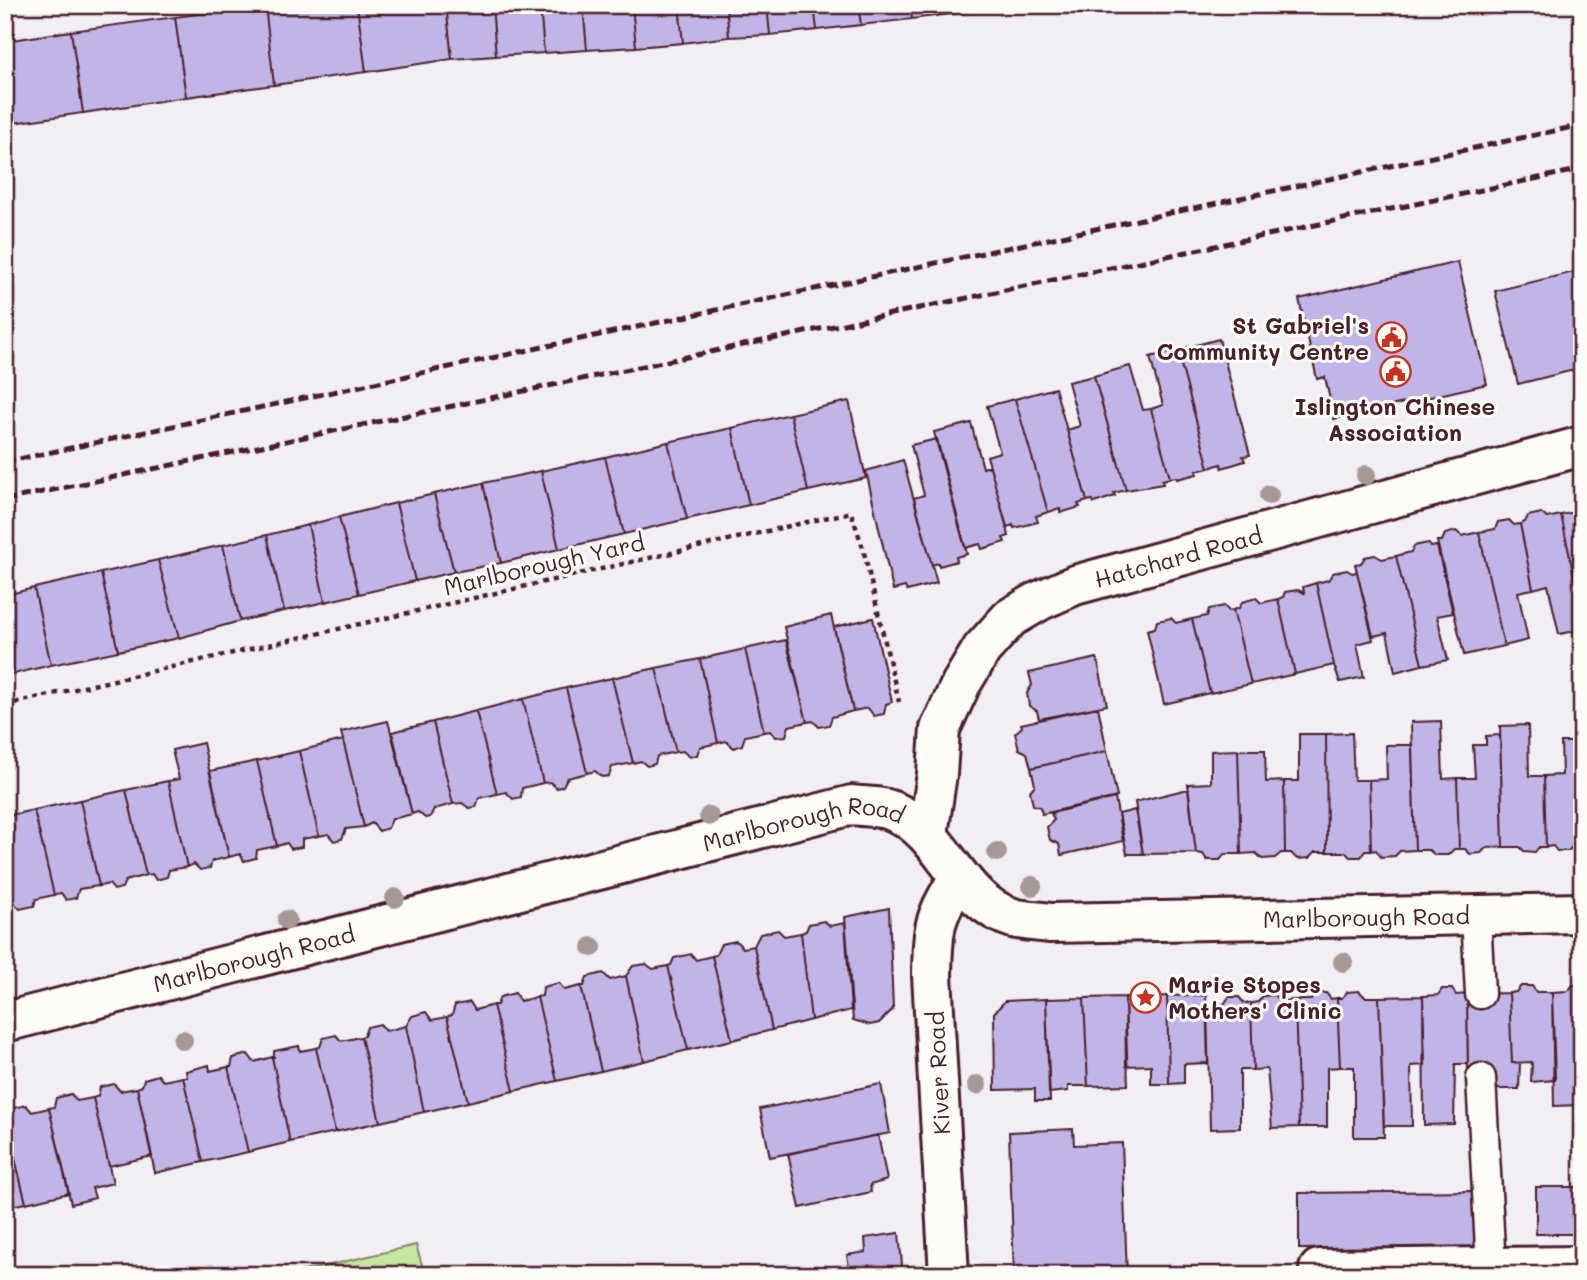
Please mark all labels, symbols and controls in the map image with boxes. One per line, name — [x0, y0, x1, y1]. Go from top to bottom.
place label: St Gabriel's Community Centre — [1156, 310, 1369, 366]
public building icon: St Gabriel's Community Centre — [1375, 321, 1409, 355]
public building icon: Islington Chinese Association — [1378, 355, 1412, 389]
place label: Islington Chinese Association — [1295, 391, 1495, 447]
street label: Hatchard Road — [1091, 519, 1265, 594]
street label: Marlborough Yard — [441, 526, 647, 602]
street label: Marlborough Road — [699, 790, 910, 858]
street label: Marlborough Road — [1262, 900, 1470, 934]
street label: Marlborough Road — [150, 918, 358, 998]
place label: Marie Stopes Mothers' Clinic — [1168, 969, 1342, 1025]
place icon: Marie Stopes Mothers' Clinic — [1128, 980, 1162, 1014]
street label: Kiver Road — [920, 1010, 956, 1136]

